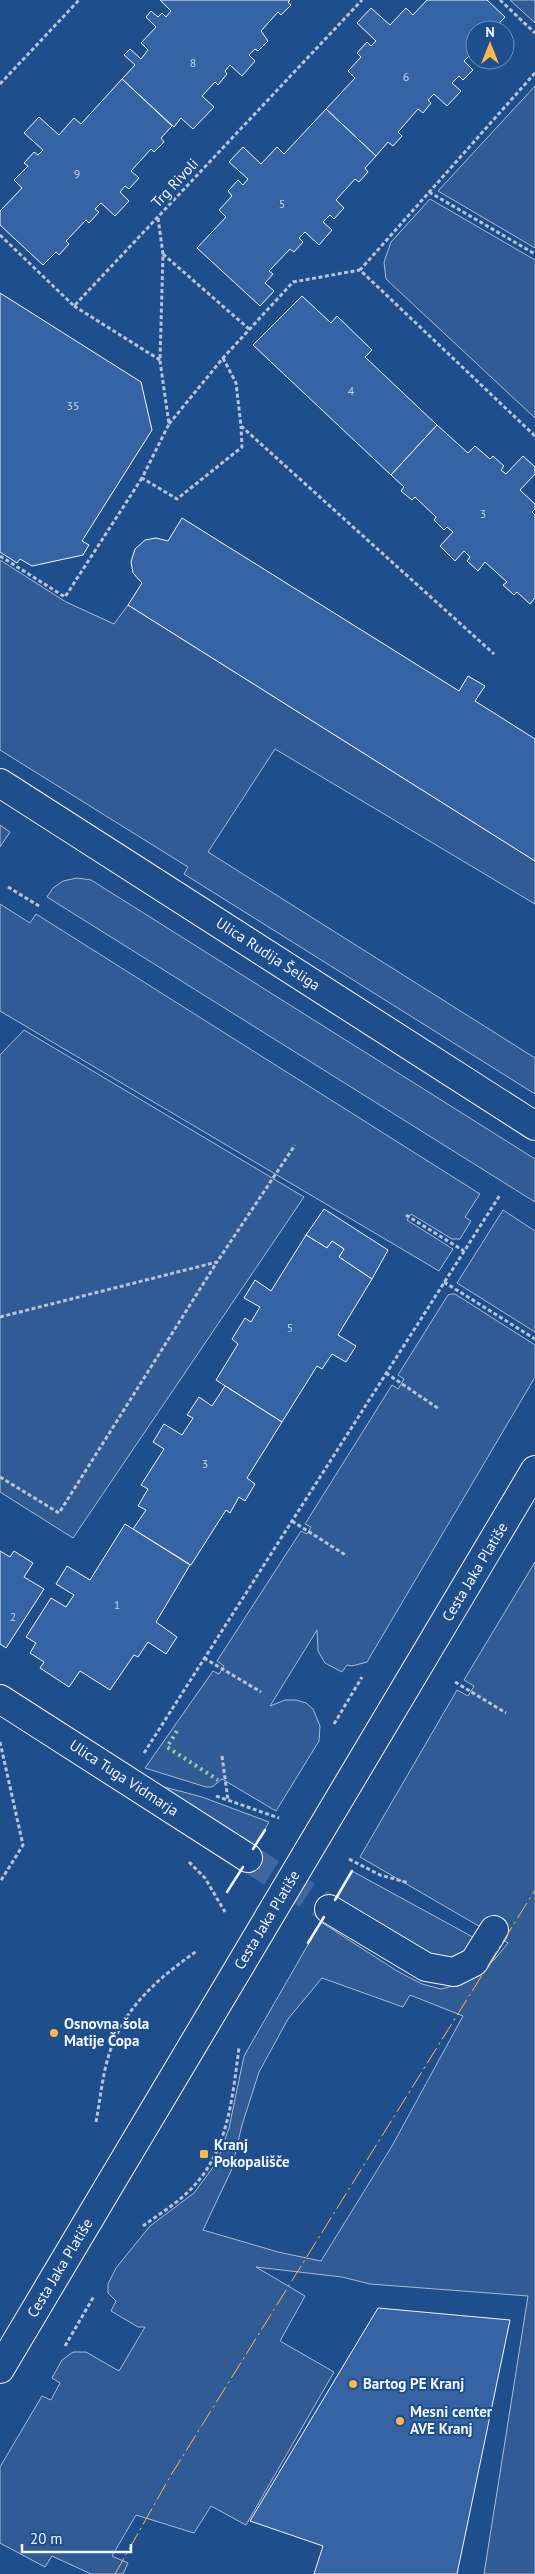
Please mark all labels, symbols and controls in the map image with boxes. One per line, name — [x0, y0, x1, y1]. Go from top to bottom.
north arrow — [465, 20, 515, 70]
text: N — [485, 23, 495, 41]
house number: 8 — [190, 55, 196, 70]
house number: 6 — [403, 69, 409, 84]
street label: Trg Rivoli — [147, 154, 202, 211]
house number: 9 — [74, 166, 80, 181]
house number: 5 — [279, 196, 285, 211]
house number: 4 — [348, 383, 355, 398]
house number: 35 — [66, 398, 80, 413]
house number: 3 — [480, 506, 486, 521]
street label: Ulica Rudija Šeliga — [213, 913, 324, 994]
house number: 5 — [287, 1320, 293, 1335]
house number: 3 — [202, 1456, 208, 1471]
street label: Cesta Jaka Platiše — [438, 1519, 512, 1625]
house number: 1 — [114, 1597, 120, 1612]
house number: 2 — [10, 1609, 16, 1624]
street label: Ulica Tuga Vidmarja — [66, 1735, 183, 1820]
street label: Cesta Jaka Platiše — [230, 1867, 304, 1973]
place label: Osnovna šola Matije Čopa — [64, 2014, 149, 2050]
marker: Osnovna šola Matije Čopa — [48, 2027, 60, 2039]
place label: Kranj Pokopališče — [214, 2135, 290, 2171]
marker: Kranj Pokopališče — [198, 2148, 210, 2160]
street label: Cesta Jaka Platiše — [23, 2215, 97, 2321]
place label: Bartog PE Kranj — [363, 2374, 464, 2393]
marker: Bartog PE Kranj — [347, 2378, 359, 2390]
place label: Mesni center AVE Kranj — [410, 2402, 493, 2438]
marker: Mesni center AVE Kranj — [394, 2415, 406, 2427]
scale bar — [22, 2522, 131, 2554]
text: 20 m — [30, 2529, 63, 2548]

